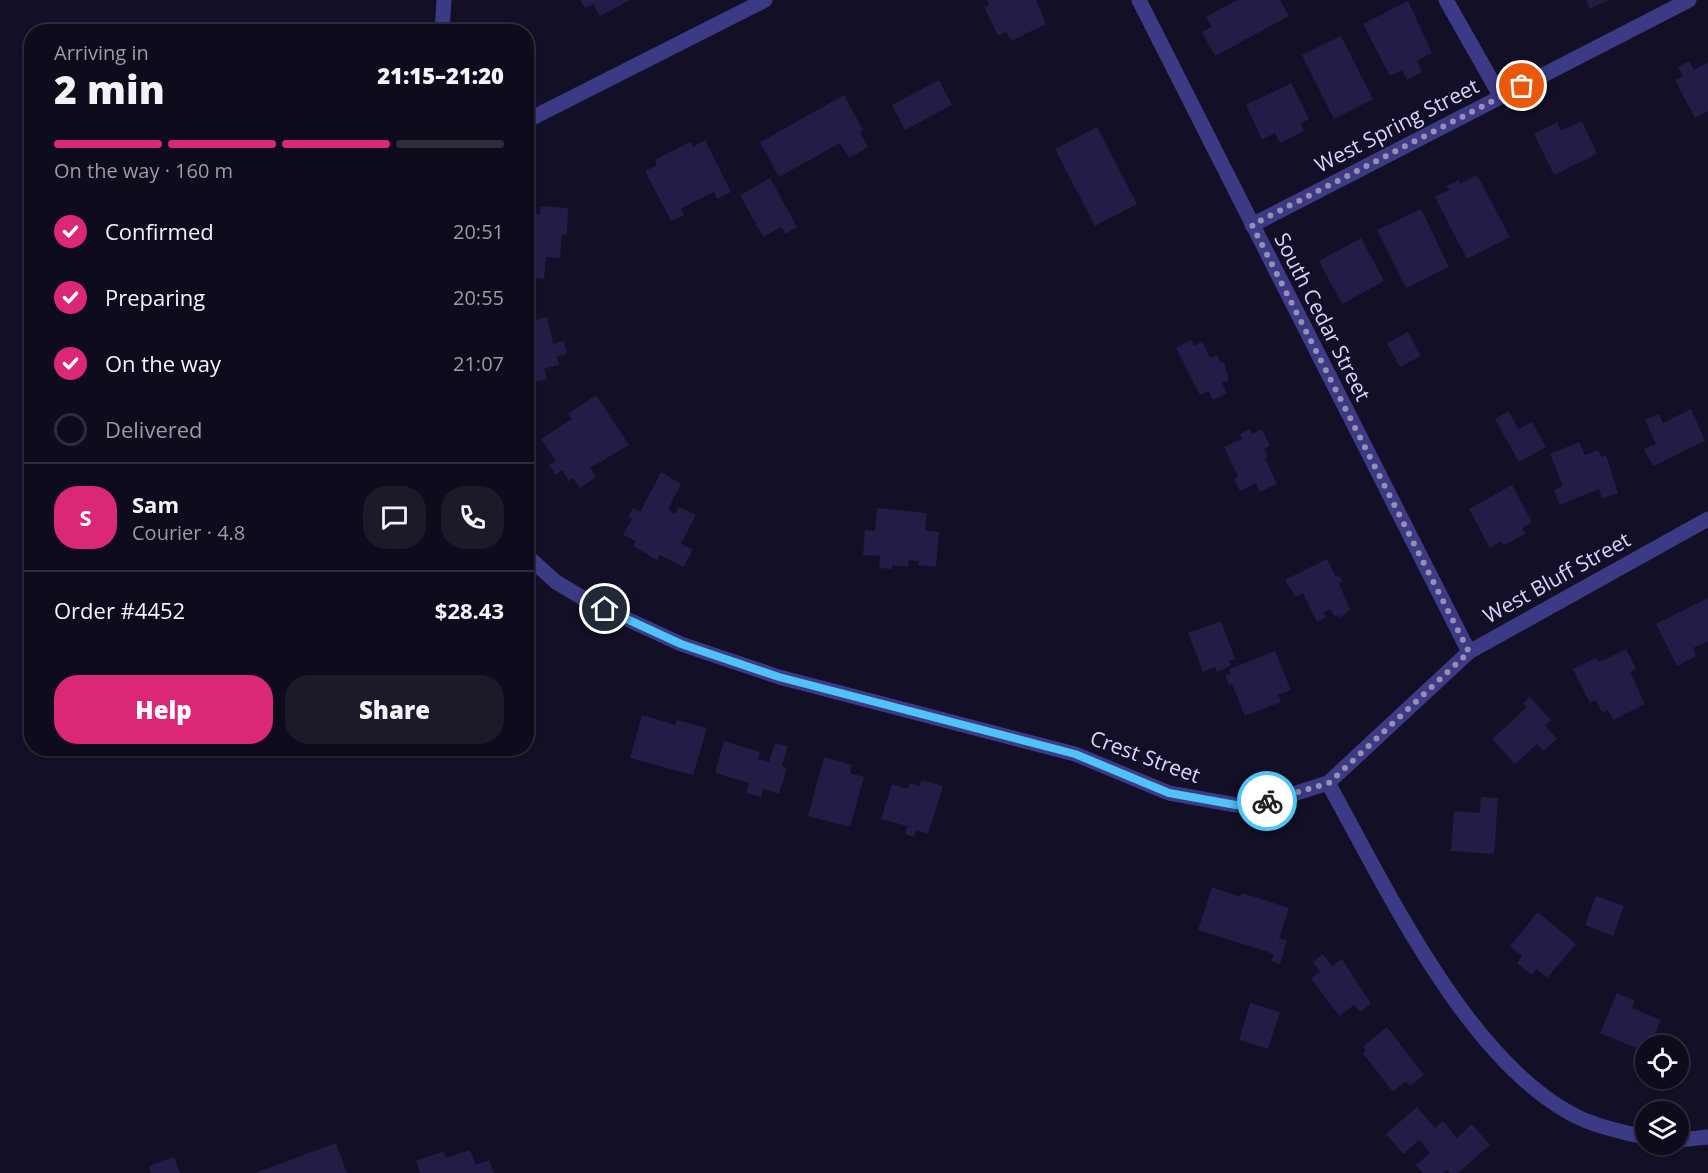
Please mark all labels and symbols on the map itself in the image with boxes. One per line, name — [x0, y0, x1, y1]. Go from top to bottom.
pin — [1496, 60, 1547, 111]
street label: West Spring Street — [1310, 72, 1483, 179]
street label: South Cedar Street — [1268, 228, 1377, 405]
street label: West Bluff Street — [1478, 525, 1635, 629]
pin — [579, 583, 630, 634]
street label: Crest Street — [1086, 723, 1204, 789]
courier — [1237, 771, 1297, 831]

